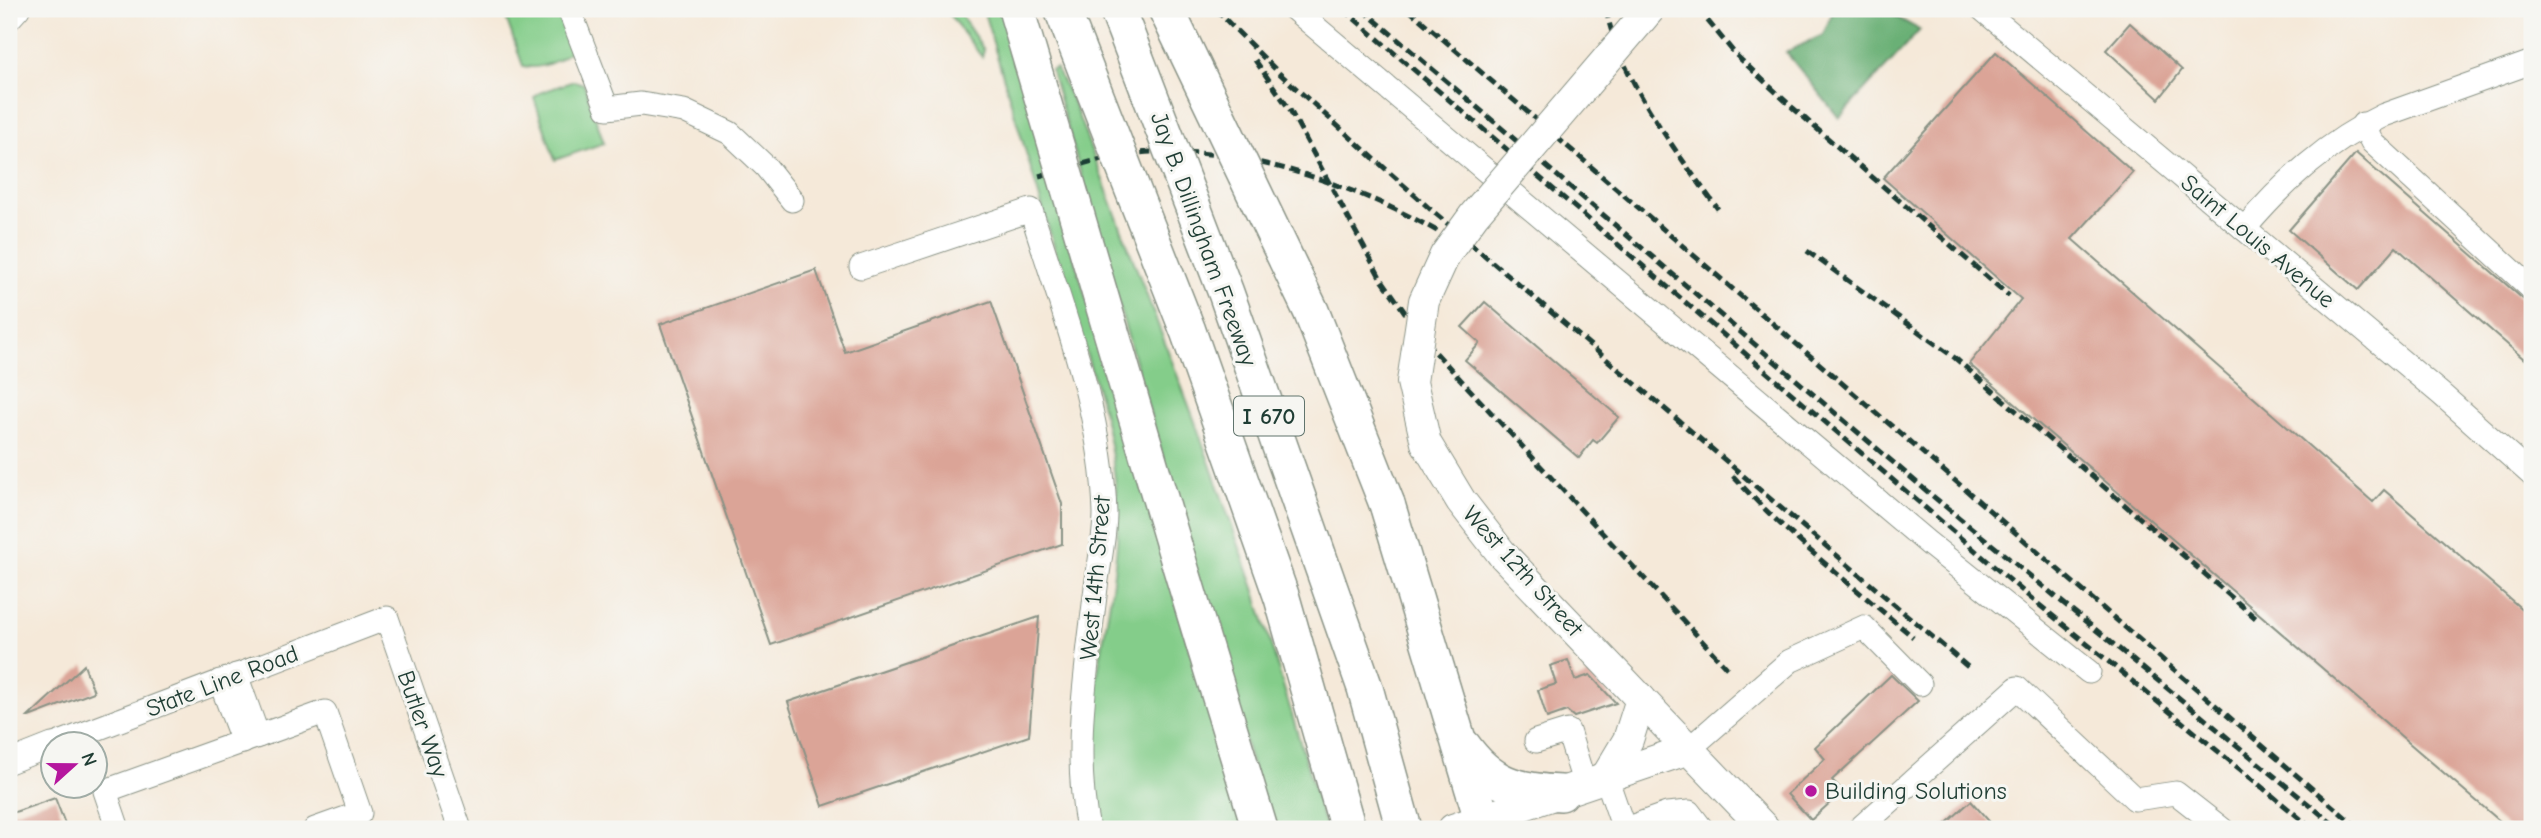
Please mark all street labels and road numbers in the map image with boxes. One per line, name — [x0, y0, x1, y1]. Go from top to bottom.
street label: Jay B. Dillingham Freeway — [1145, 108, 1263, 370]
street label: Saint Louis Avenue — [2175, 168, 2341, 314]
road number: I 670 — [1234, 396, 1304, 436]
street label: West 14th Street — [1074, 493, 1116, 661]
street label: West 12th Street — [1457, 500, 1590, 643]
street label: State Line Road — [142, 639, 302, 723]
street label: Butler Way — [392, 667, 454, 781]

